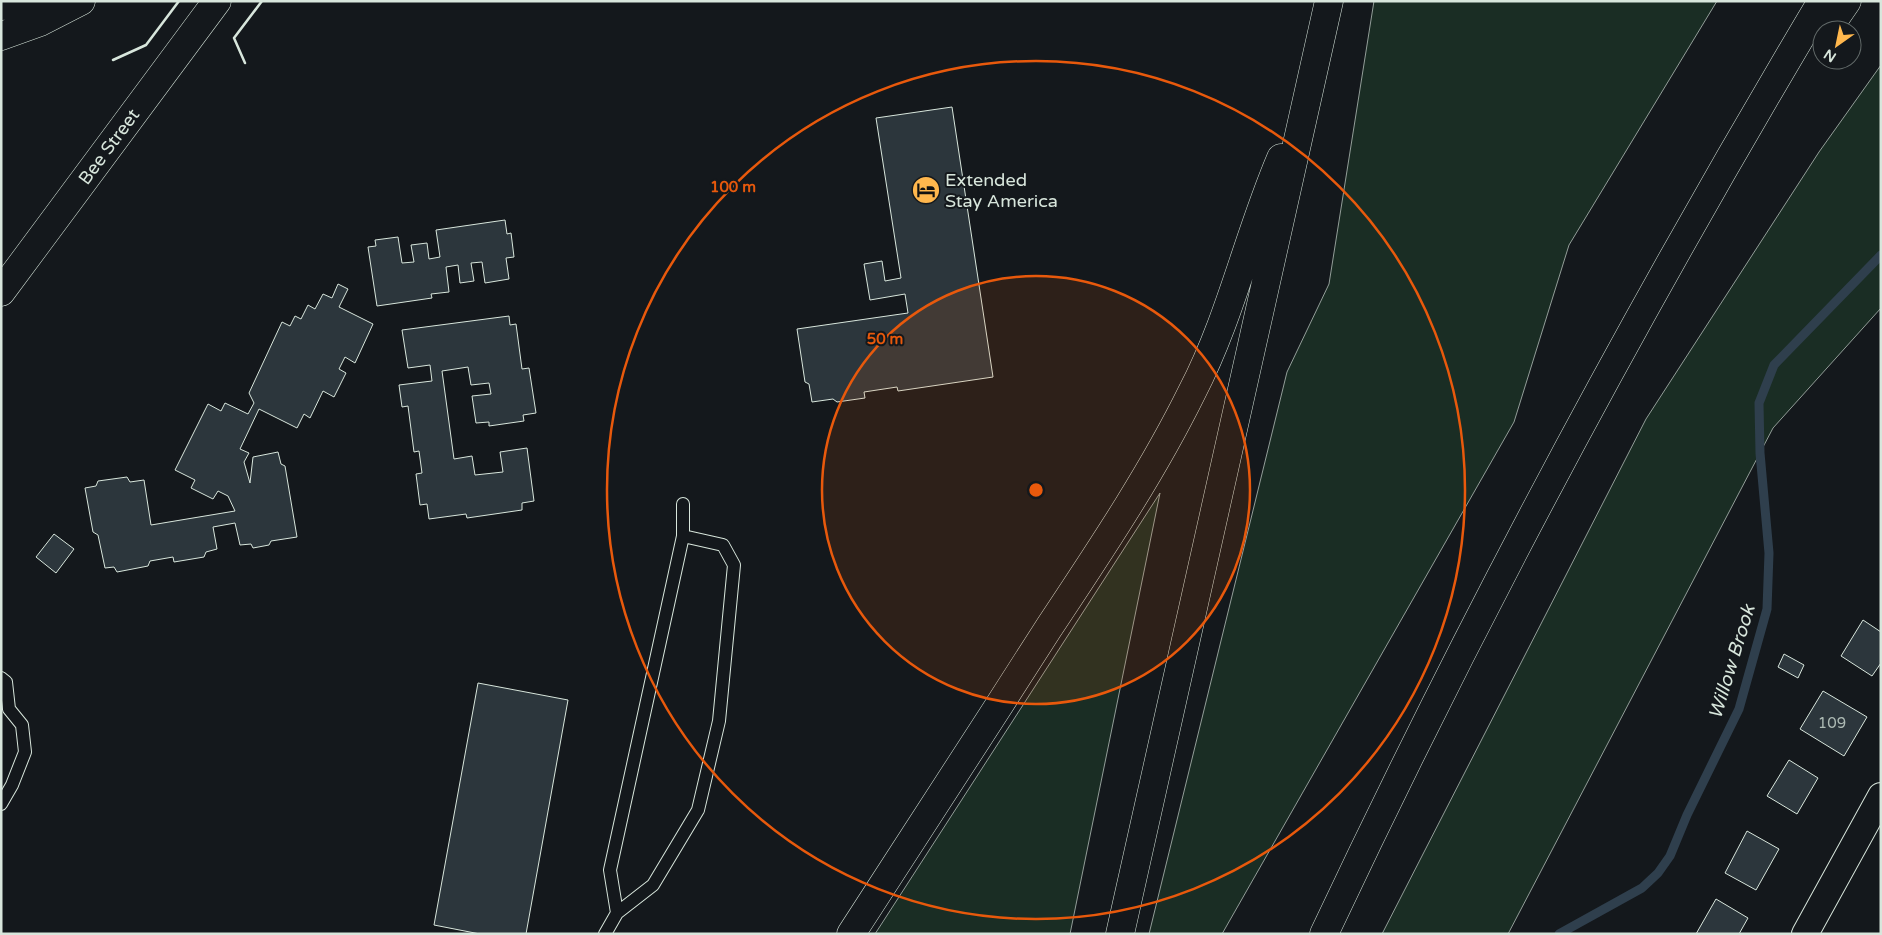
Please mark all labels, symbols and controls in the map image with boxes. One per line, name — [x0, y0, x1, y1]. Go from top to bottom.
north arrow — [1812, 20, 1862, 70]
text: N — [1821, 45, 1840, 66]
street label: Bee Street — [74, 104, 144, 189]
place label: Extended Stay America — [945, 169, 1058, 212]
hotel icon: Extended Stay America — [911, 175, 941, 205]
text: 100 m — [710, 178, 756, 196]
text: 50 m — [867, 330, 903, 348]
centre of rings — [1027, 481, 1045, 499]
water label: Willow Brook — [1704, 601, 1760, 722]
house number: 109 — [1818, 714, 1846, 732]

